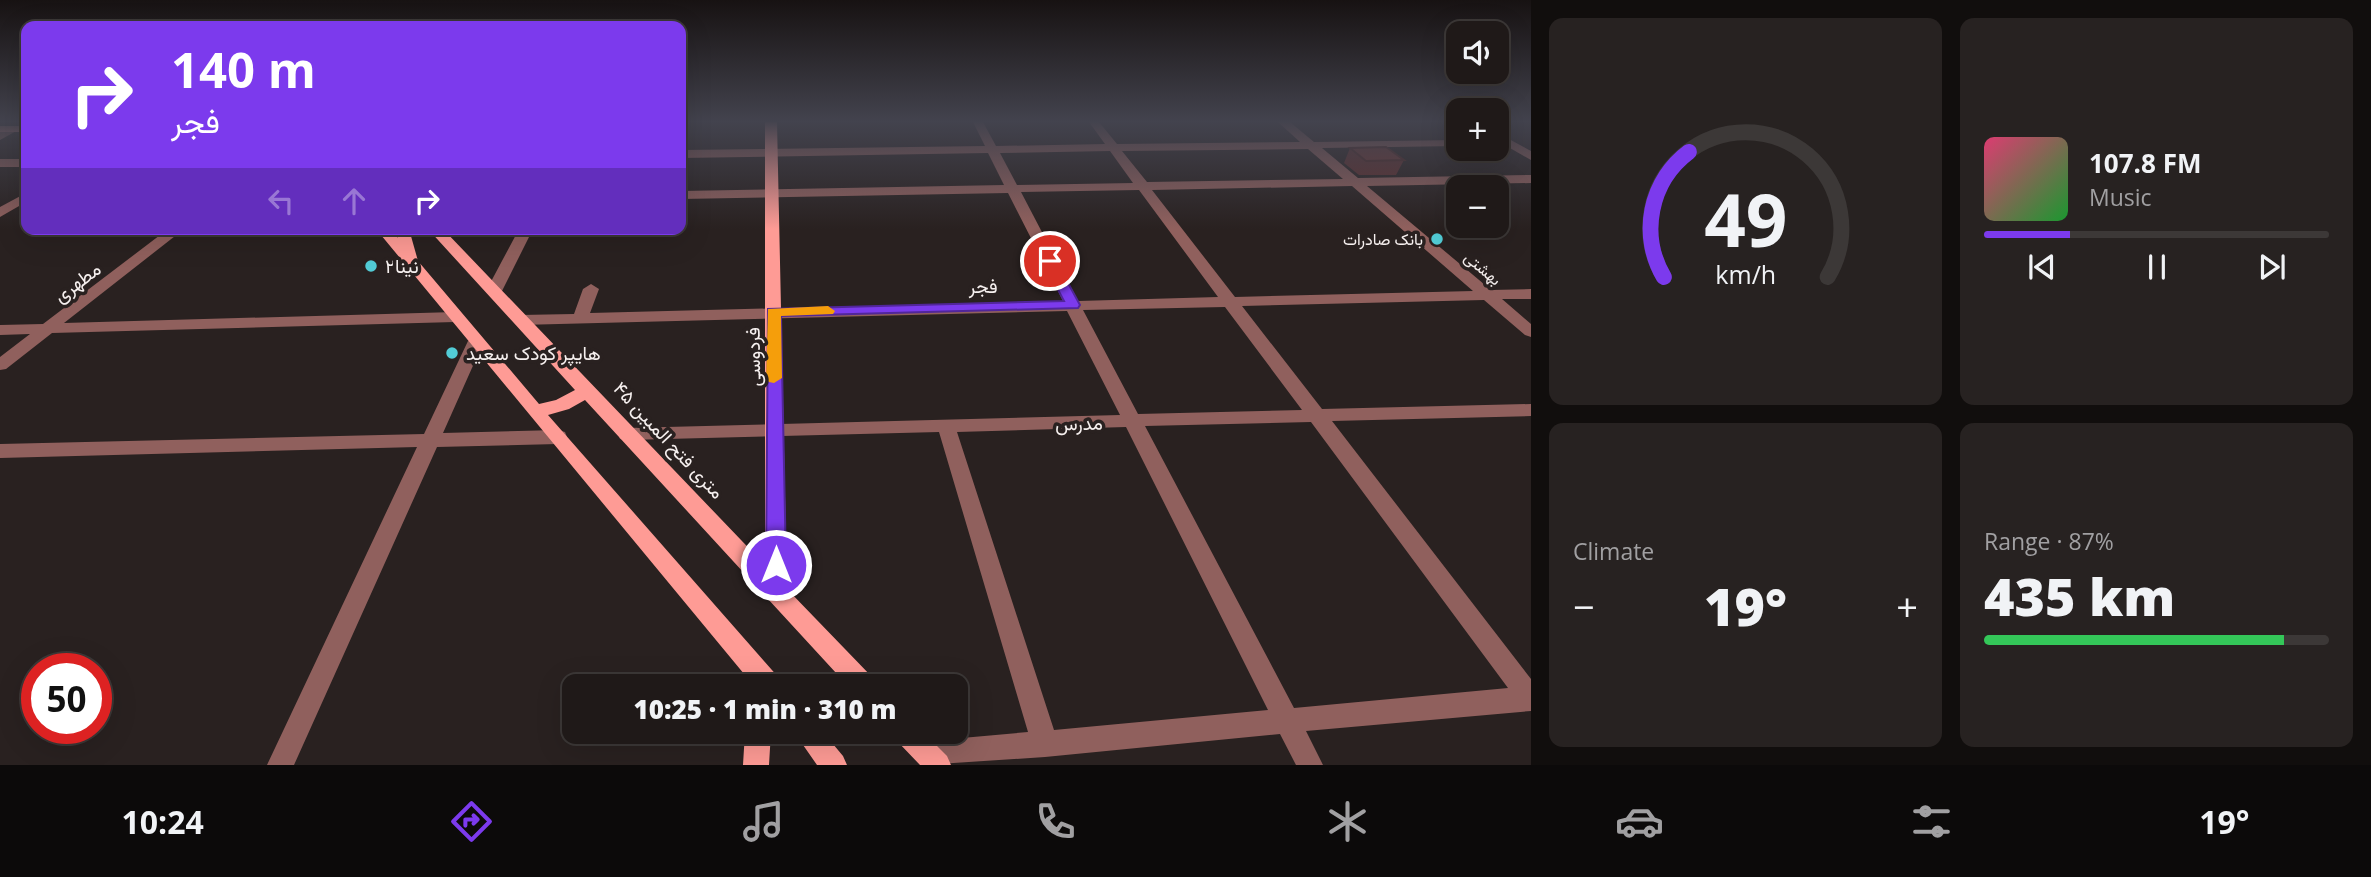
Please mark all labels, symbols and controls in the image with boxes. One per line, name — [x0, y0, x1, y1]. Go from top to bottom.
map controls — [1446, 21, 1509, 238]
button: sound — [1446, 21, 1509, 84]
text: 140 m — [171, 36, 316, 102]
icon: right — [56, 49, 147, 140]
button: + — [1446, 98, 1509, 161]
text: فجر — [171, 99, 220, 142]
text: 107.8 FM — [2089, 145, 2201, 181]
text: 49 — [1704, 170, 1787, 269]
button: − — [1446, 175, 1509, 238]
text: Music — [2089, 181, 2152, 213]
icon: left — [262, 182, 300, 220]
icon: ahead — [335, 182, 373, 220]
icon: right — [408, 182, 446, 220]
place label: بانک صادرات — [1343, 228, 1423, 250]
pin — [1020, 231, 1080, 291]
marker: بانک صادرات — [1429, 231, 1445, 247]
icon: arrive — [1031, 242, 1069, 280]
street label: بهشتی — [1460, 246, 1506, 290]
icon: previous — [2023, 248, 2061, 286]
icon: pause — [2138, 248, 2176, 286]
icon: next — [2253, 248, 2291, 286]
place label: نینا۲ — [385, 253, 419, 279]
street label: مطهری — [48, 256, 106, 308]
text: km/h — [1715, 257, 1776, 291]
marker: نینا۲ — [363, 258, 379, 274]
street label: فجر — [967, 273, 998, 299]
street label: فردوسی — [739, 327, 767, 387]
place label: هایپر کودک سعید — [466, 340, 601, 367]
marker: هایپر کودک سعید — [444, 345, 460, 361]
street label: ۴۵ متری فتح المبین — [607, 376, 730, 505]
street label: مدرس — [1055, 410, 1103, 436]
text: Range · 87% — [1984, 525, 2114, 557]
position arrow — [739, 528, 813, 602]
text: Climate — [1573, 535, 1654, 567]
text: 435 km — [1984, 560, 2175, 631]
text: 19° — [1704, 570, 1787, 641]
text: − — [1573, 580, 1595, 632]
text: + — [1896, 580, 1918, 632]
speed limit sign: 50 — [21, 653, 112, 744]
text: 10:25 · 1 min · 310 m — [634, 691, 896, 727]
icon: directions — [447, 797, 496, 846]
icon: music — [739, 797, 788, 846]
icon: phone — [1031, 797, 1080, 846]
icon: climate — [1323, 797, 1372, 846]
icon: car — [1615, 797, 1664, 846]
icon: filters — [1907, 797, 1956, 846]
text: 10:24 — [122, 800, 204, 843]
text: 19° — [2199, 800, 2249, 843]

